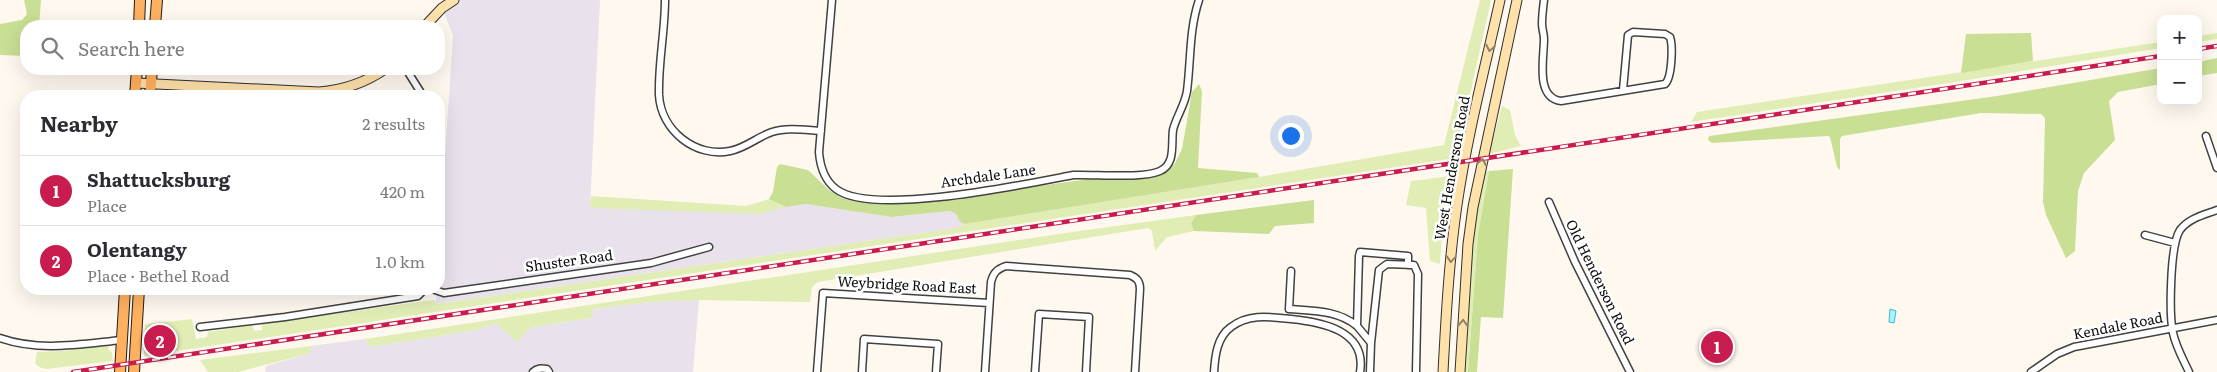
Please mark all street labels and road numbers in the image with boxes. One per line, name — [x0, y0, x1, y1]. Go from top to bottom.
street label: West Henderson Road — [1428, 94, 1474, 242]
street label: Archdale Lane — [939, 158, 1037, 192]
street label: Old Henderson Road — [1562, 216, 1640, 348]
street label: Shuster Road — [524, 244, 614, 276]
street label: Weybridge Road East — [837, 270, 978, 298]
street label: Kendale Road — [2071, 306, 2165, 344]

